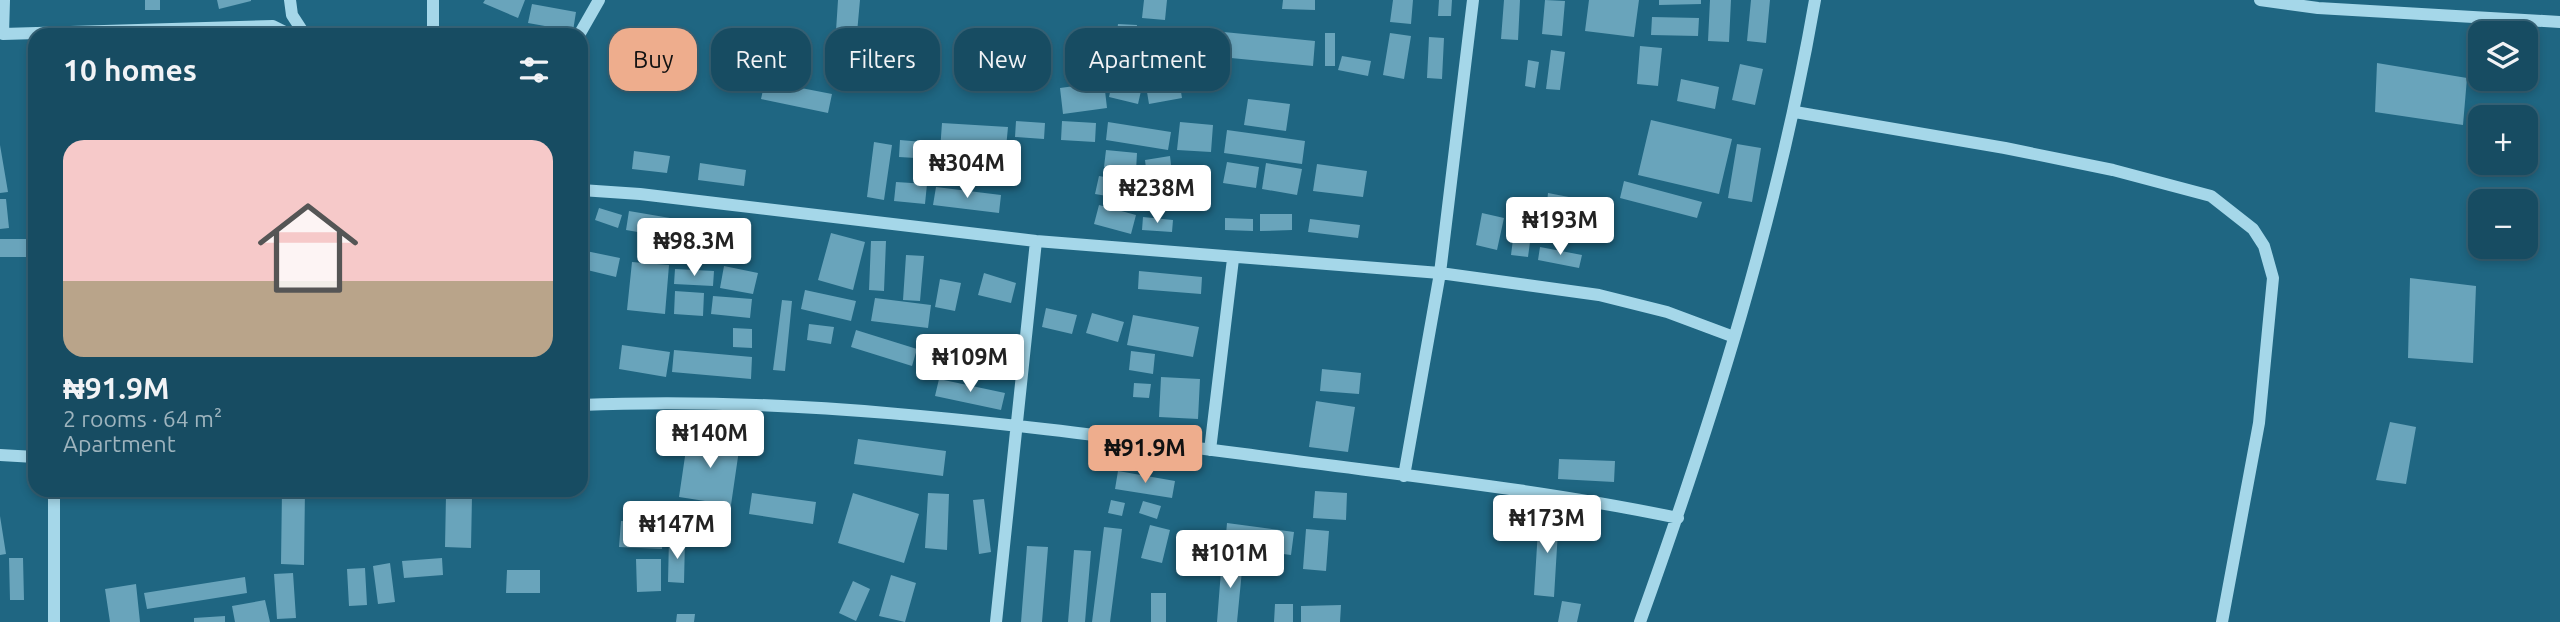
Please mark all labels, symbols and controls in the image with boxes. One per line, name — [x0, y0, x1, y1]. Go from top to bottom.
map controls — [2468, 21, 2538, 259]
button: layers — [2468, 21, 2538, 91]
chip: Buy — [609, 28, 697, 91]
chip: Rent — [711, 28, 811, 91]
chip: Filters — [825, 28, 940, 91]
chip: New — [954, 28, 1051, 91]
chip: Apartment — [1065, 28, 1230, 91]
icon: filters — [515, 51, 553, 89]
text: 10 homes — [63, 53, 197, 87]
button: + — [2468, 105, 2538, 175]
pin: ₦304M — [918, 140, 1016, 200]
text: ₦304M — [929, 150, 1005, 175]
pin: ₦238M — [1108, 166, 1206, 225]
text: ₦238M — [1119, 175, 1195, 200]
icon: home — [245, 185, 371, 311]
button: − — [2468, 189, 2538, 259]
pin: ₦193M — [1511, 198, 1609, 257]
text: ₦193M — [1522, 207, 1598, 232]
pin: ₦98.3M — [637, 218, 751, 278]
text: ₦98.3M — [653, 228, 735, 253]
pin: ₦109M — [921, 334, 1019, 394]
text: ₦109M — [932, 344, 1008, 369]
text: ₦91.9M — [63, 371, 170, 405]
text: 2 rooms · 64 m² — [63, 406, 222, 431]
pin: ₦140M — [661, 410, 759, 470]
text: ₦140M — [672, 420, 748, 445]
pin: ₦91.9M — [1088, 426, 1202, 485]
text: Apartment — [63, 431, 176, 456]
text: ₦91.9M — [1104, 435, 1186, 460]
pin: ₦173M — [1498, 496, 1596, 555]
pin: ₦147M — [628, 502, 726, 561]
text: ₦173M — [1509, 505, 1585, 530]
text: ₦147M — [639, 511, 715, 536]
pin: ₦101M — [1181, 530, 1279, 590]
text: ₦101M — [1192, 540, 1268, 565]

